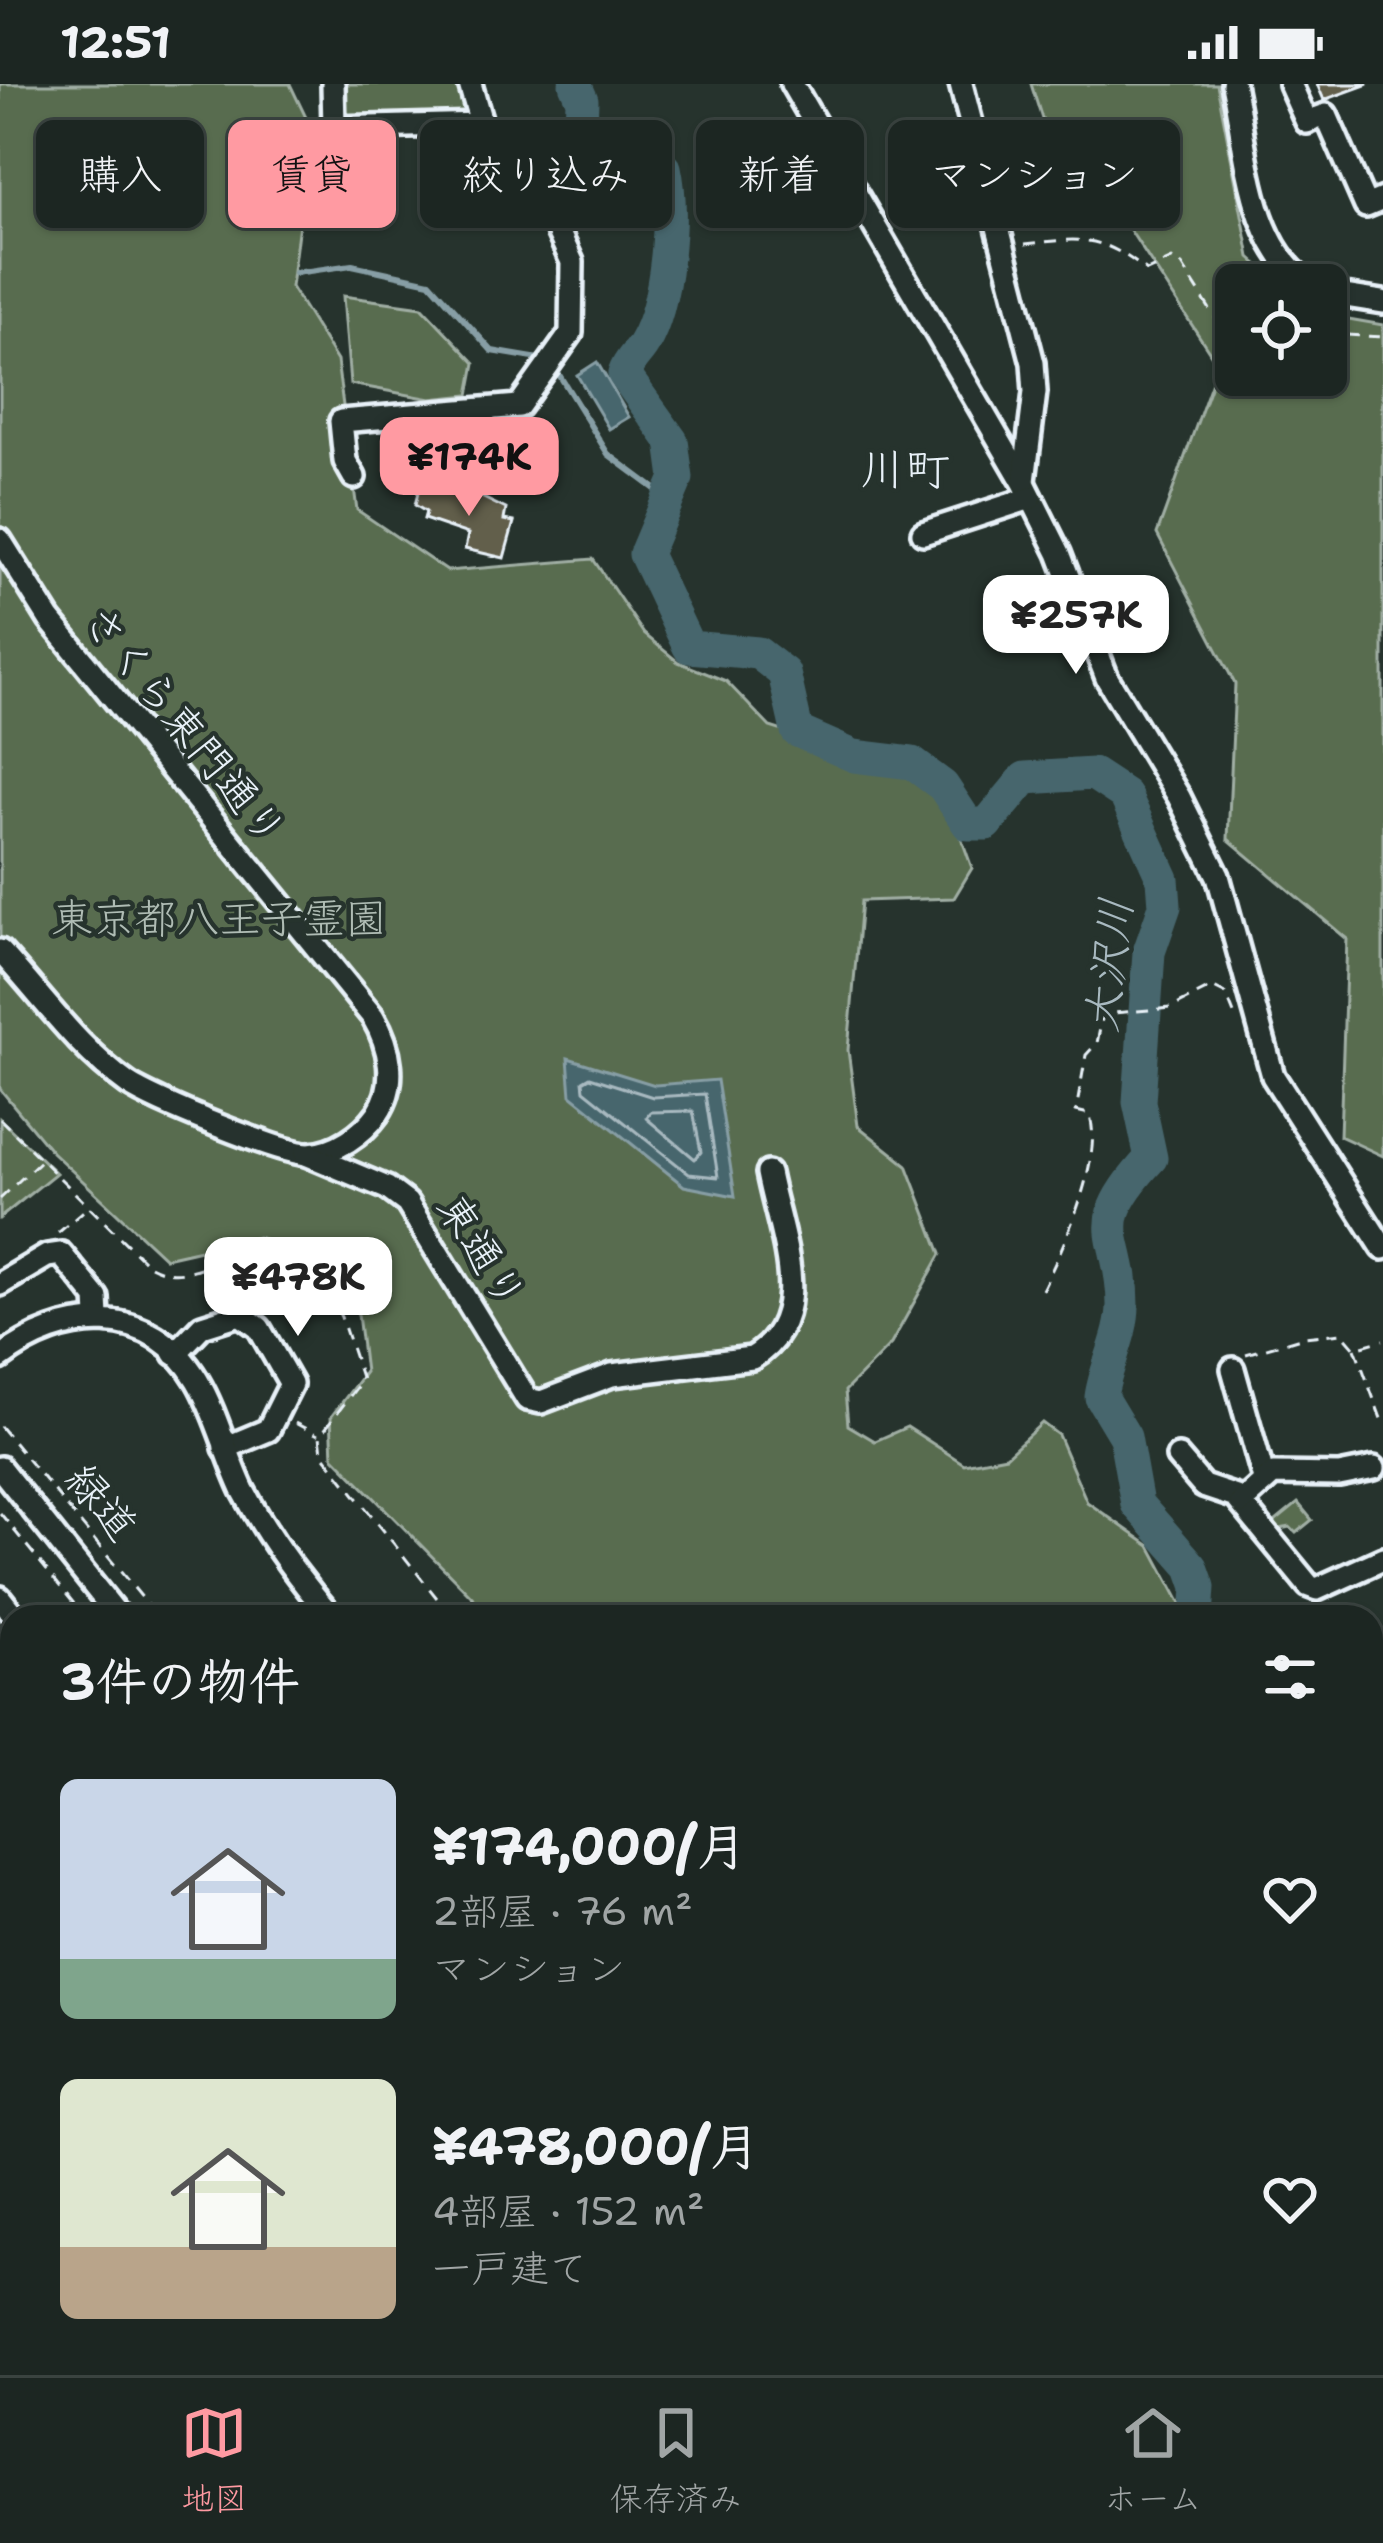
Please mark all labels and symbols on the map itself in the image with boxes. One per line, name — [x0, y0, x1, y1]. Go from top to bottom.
pin: ¥174K — [385, 417, 553, 519]
district label: 川町 — [860, 439, 950, 499]
pin: ¥257K — [992, 575, 1160, 677]
street label: さくら東門通り — [71, 593, 299, 857]
park label: 東京都八王子霊園 — [51, 890, 387, 946]
water label: 大沢川 — [1070, 894, 1146, 1036]
street label: 東通り — [425, 1183, 539, 1319]
pin: ¥478K — [214, 1237, 382, 1339]
street label: 緑道 — [54, 1452, 150, 1552]

